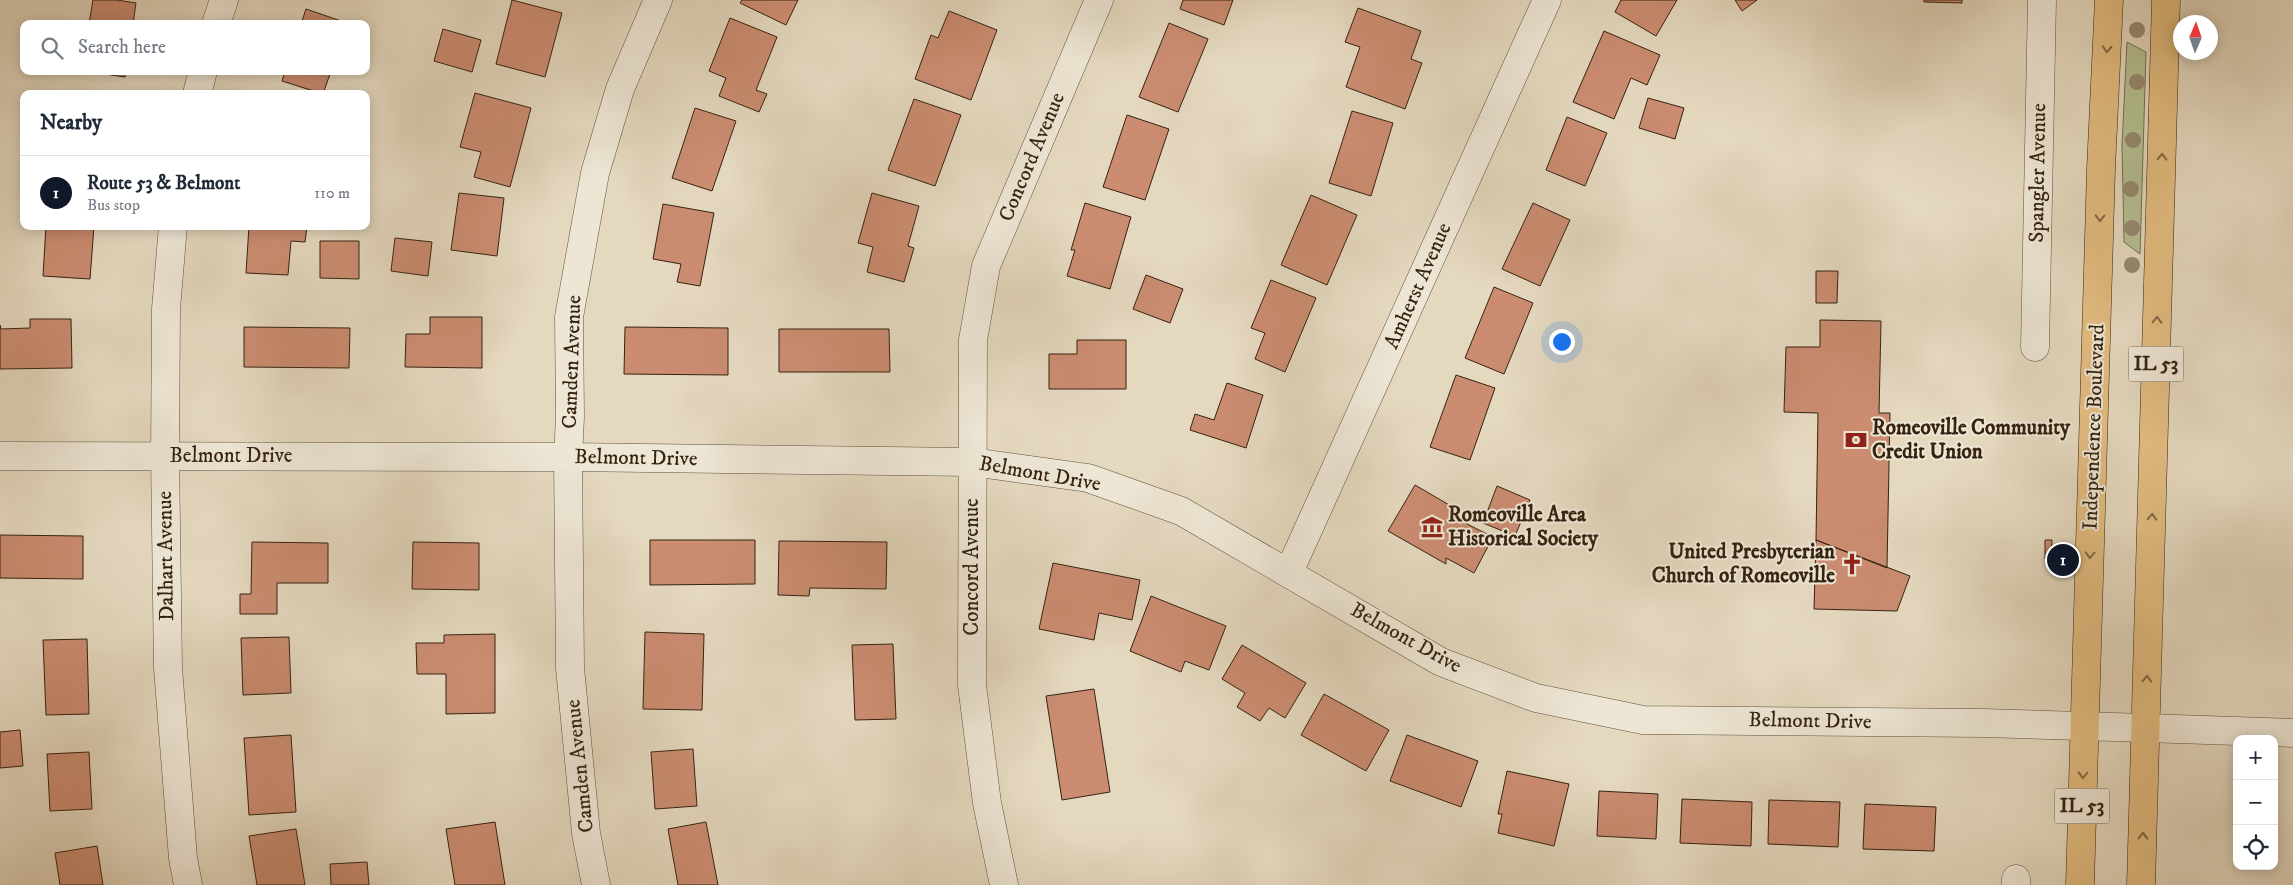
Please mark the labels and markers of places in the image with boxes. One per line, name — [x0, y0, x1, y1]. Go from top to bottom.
place label: Romeoville Community Credit Union — [1872, 415, 2071, 465]
bank icon: Romeoville Community Credit Union — [1843, 427, 1869, 453]
place label: Romeoville Area Historical Society — [1448, 502, 1599, 552]
museum icon: Romeoville Area Historical Society — [1419, 514, 1445, 540]
place label: United Presbyterian Church of Romeoville — [1652, 539, 1836, 589]
pin: 1 — [2047, 541, 2079, 579]
church icon: United Presbyterian Church of Romeoville — [1839, 551, 1865, 577]

